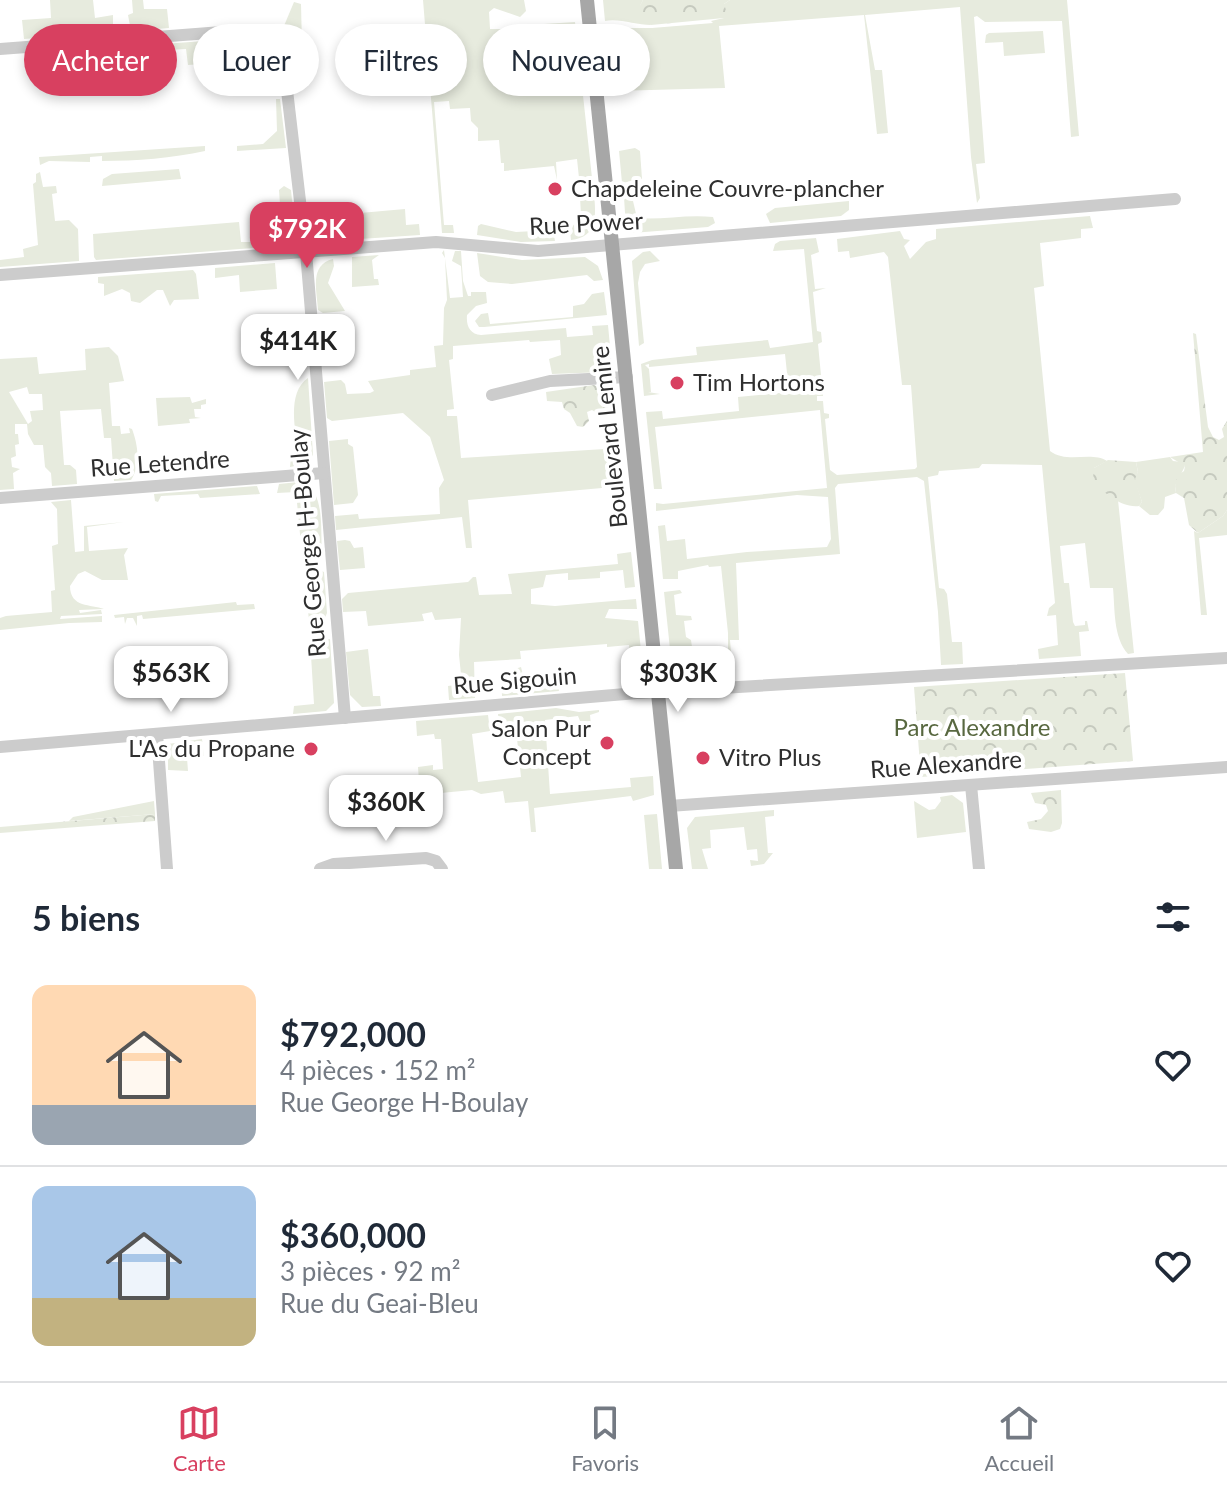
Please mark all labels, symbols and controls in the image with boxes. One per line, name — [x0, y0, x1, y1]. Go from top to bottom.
chip: Acheter — [24, 24, 177, 96]
chip: Louer — [193, 24, 319, 96]
chip: Filtres — [335, 24, 467, 96]
chip: Nouveau — [483, 24, 650, 96]
place label: Chapdeleine Couvre-plancher — [571, 173, 884, 202]
marker: Chapdeleine Couvre-plancher — [546, 180, 564, 198]
pin: $792K — [251, 202, 363, 270]
street label: Rue Power — [528, 205, 644, 240]
text: $792K — [268, 212, 346, 244]
pin: $414K — [242, 314, 354, 382]
text: $414K — [259, 324, 337, 356]
street label: Boulevard Lemire — [585, 345, 632, 530]
place label: Tim Hortons — [693, 367, 825, 396]
marker: Tim Hortons — [668, 374, 686, 392]
street label: Rue George H-Boulay — [282, 427, 331, 659]
street label: Rue Letendre — [89, 443, 231, 482]
pin: $563K — [115, 646, 227, 714]
pin: $303K — [622, 646, 734, 714]
text: $563K — [132, 656, 210, 688]
text: $303K — [639, 656, 717, 688]
street label: Rue Sigouin — [452, 660, 578, 699]
park label: Parc Alexandre — [893, 712, 1051, 741]
place label: Salon Pur Concept — [491, 713, 591, 770]
place label: L'As du Propane — [128, 733, 295, 762]
marker: Salon Pur Concept — [598, 734, 616, 752]
marker: L'As du Propane — [302, 740, 320, 758]
place label: Vitro Plus — [719, 742, 821, 771]
street label: Rue Alexandre — [869, 744, 1023, 783]
marker: Vitro Plus — [694, 749, 712, 767]
pin: $360K — [330, 775, 442, 843]
text: $360K — [347, 785, 425, 817]
icon: filters — [1151, 895, 1195, 939]
text: 5 biens — [32, 897, 140, 938]
text: $792,000 — [280, 1013, 426, 1054]
icon: home — [96, 1017, 192, 1113]
icon: heart — [1151, 1043, 1195, 1087]
text: 4 pièces · 152 m² — [280, 1054, 475, 1086]
text: Rue George H-Boulay — [280, 1086, 528, 1118]
text: $360,000 — [280, 1214, 426, 1255]
icon: home — [96, 1218, 192, 1314]
icon: heart — [1151, 1244, 1195, 1288]
text: 3 pièces · 92 m² — [280, 1255, 460, 1287]
text: Rue du Geai-Bleu — [280, 1287, 479, 1319]
tab: Carte — [173, 1401, 226, 1476]
tab: Favoris — [571, 1401, 639, 1476]
tab: Accueil — [985, 1401, 1054, 1476]

